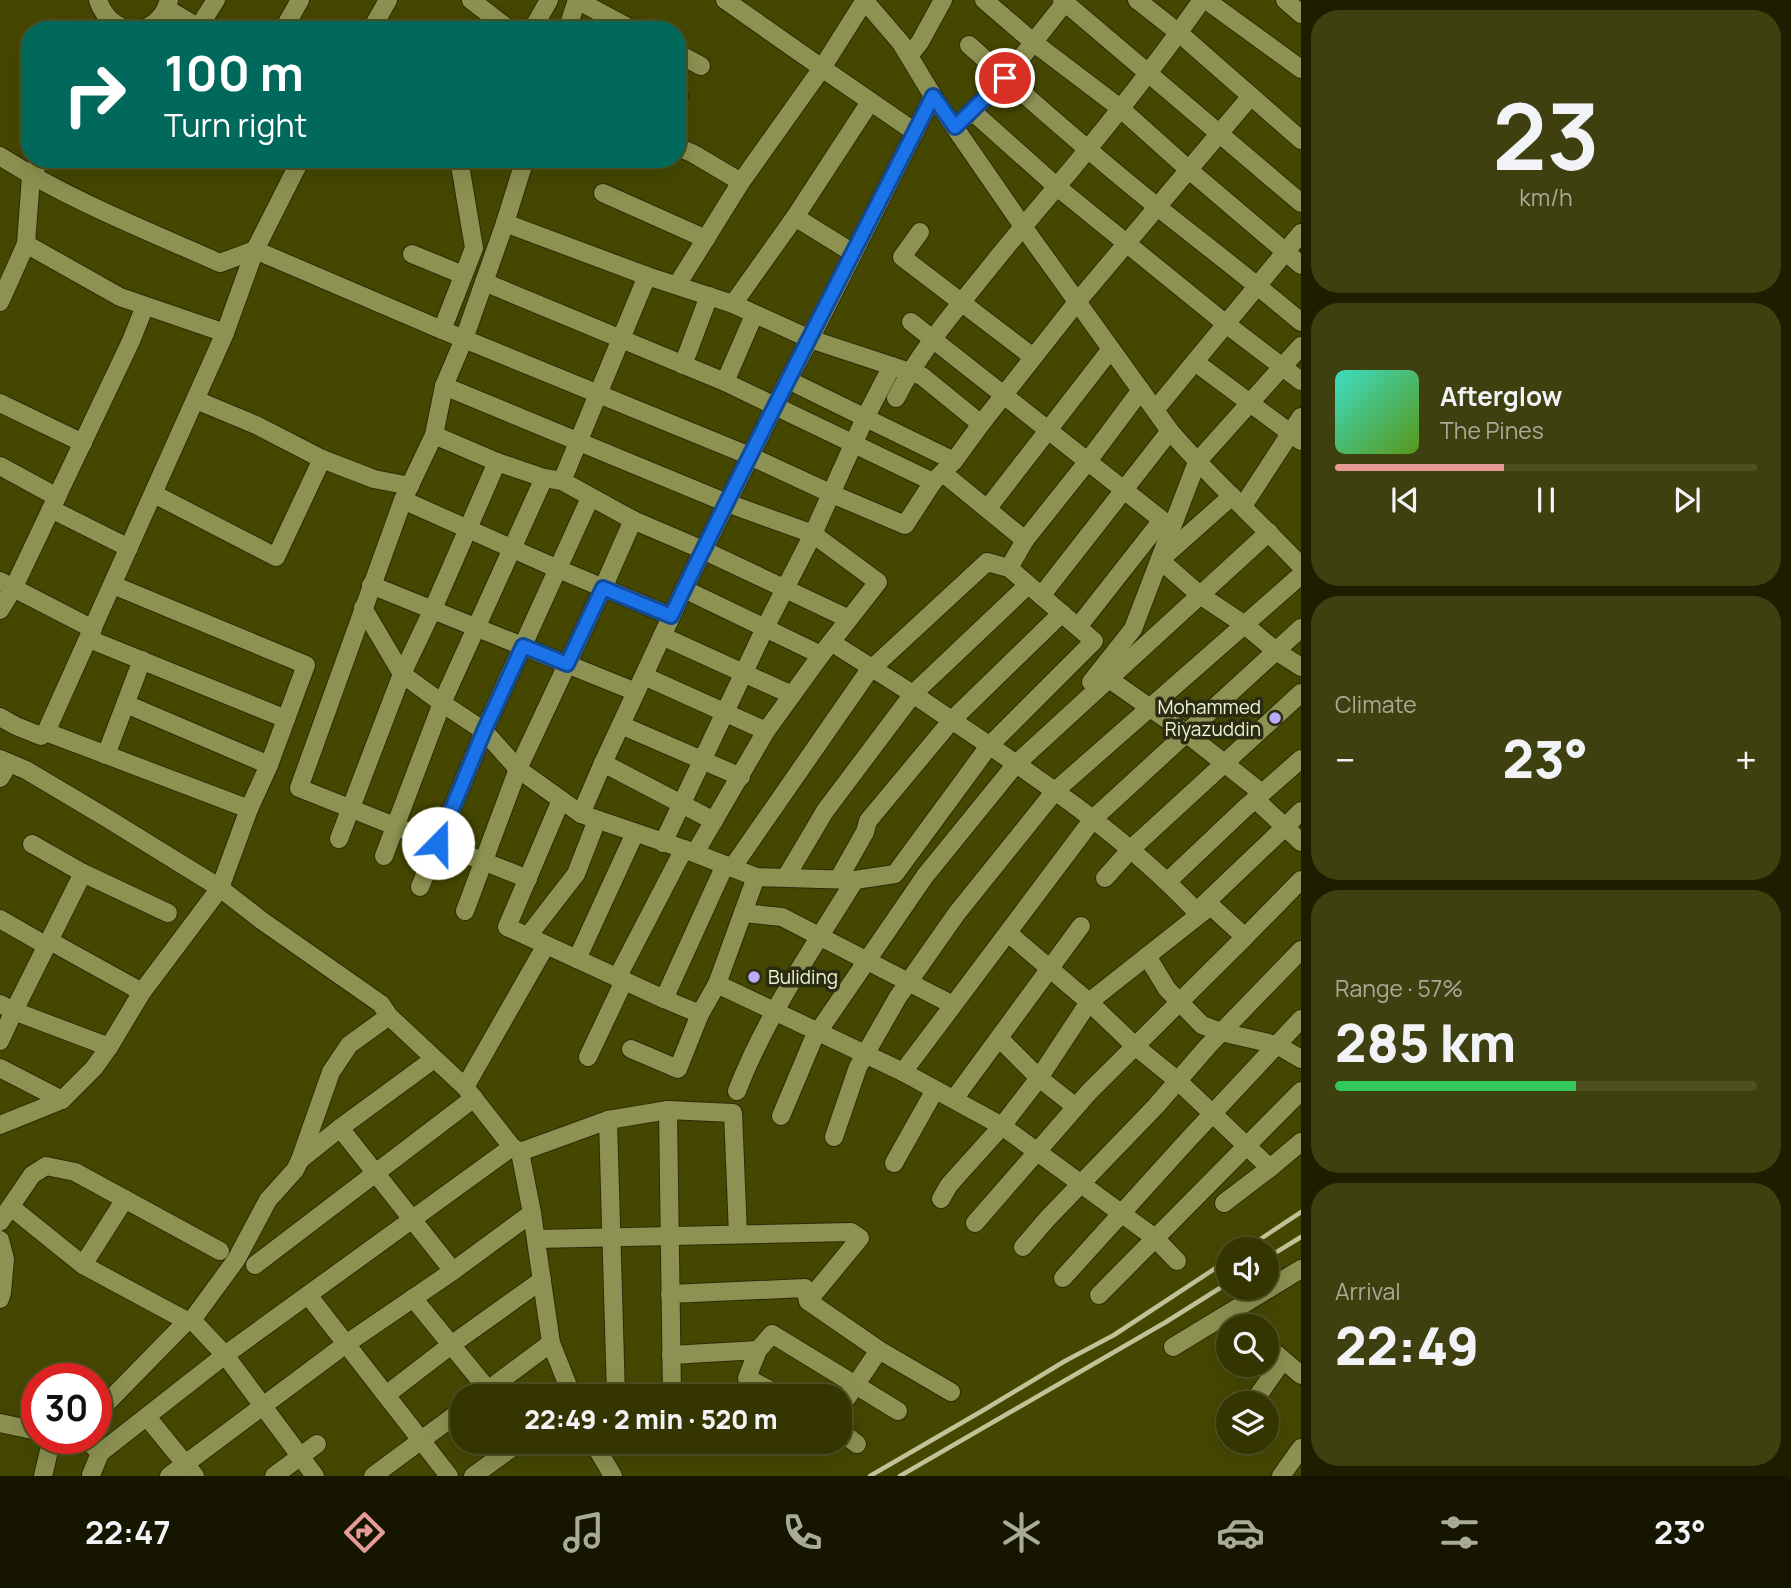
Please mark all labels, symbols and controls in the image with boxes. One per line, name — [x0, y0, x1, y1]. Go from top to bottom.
text: 100 m — [164, 39, 304, 106]
pin — [975, 48, 1035, 108]
icon: right — [49, 49, 140, 140]
icon: arrive — [986, 59, 1024, 97]
text: 23 — [1492, 73, 1600, 197]
text: Turn right — [164, 103, 307, 147]
text: km/h — [1519, 181, 1573, 213]
text: Afterglow — [1440, 378, 1562, 414]
text: The Pines — [1440, 414, 1544, 446]
icon: previous — [1386, 481, 1424, 519]
icon: pause — [1527, 481, 1565, 519]
icon: next — [1668, 481, 1706, 519]
text: Climate — [1335, 688, 1417, 720]
place label: Mohammed Riyazuddin — [1157, 694, 1261, 742]
marker: Mohammed Riyazuddin — [1267, 710, 1283, 726]
text: 23° — [1503, 723, 1588, 794]
text: − — [1335, 733, 1356, 785]
text: + — [1735, 733, 1757, 785]
position arrow — [401, 806, 475, 880]
place label: Buliding — [768, 964, 838, 990]
marker: Buliding — [746, 969, 762, 985]
text: Range · 57% — [1335, 972, 1463, 1004]
text: 285 km — [1335, 1007, 1516, 1078]
map controls — [1216, 1237, 1279, 1454]
button: sound — [1216, 1237, 1279, 1300]
text: Arrival — [1335, 1275, 1401, 1307]
text: 22:49 — [1335, 1310, 1479, 1381]
button: search — [1216, 1314, 1279, 1377]
speed limit sign: 30 — [21, 1363, 112, 1454]
button: layers — [1216, 1391, 1279, 1454]
text: 22:49 · 2 min · 520 m — [524, 1401, 778, 1437]
icon: directions — [340, 1508, 389, 1557]
icon: music — [559, 1508, 608, 1557]
icon: phone — [778, 1508, 827, 1557]
icon: climate — [997, 1508, 1046, 1557]
icon: car — [1216, 1508, 1265, 1557]
icon: filters — [1435, 1508, 1484, 1557]
text: 22:47 — [85, 1510, 171, 1554]
text: 23° — [1654, 1510, 1706, 1554]

